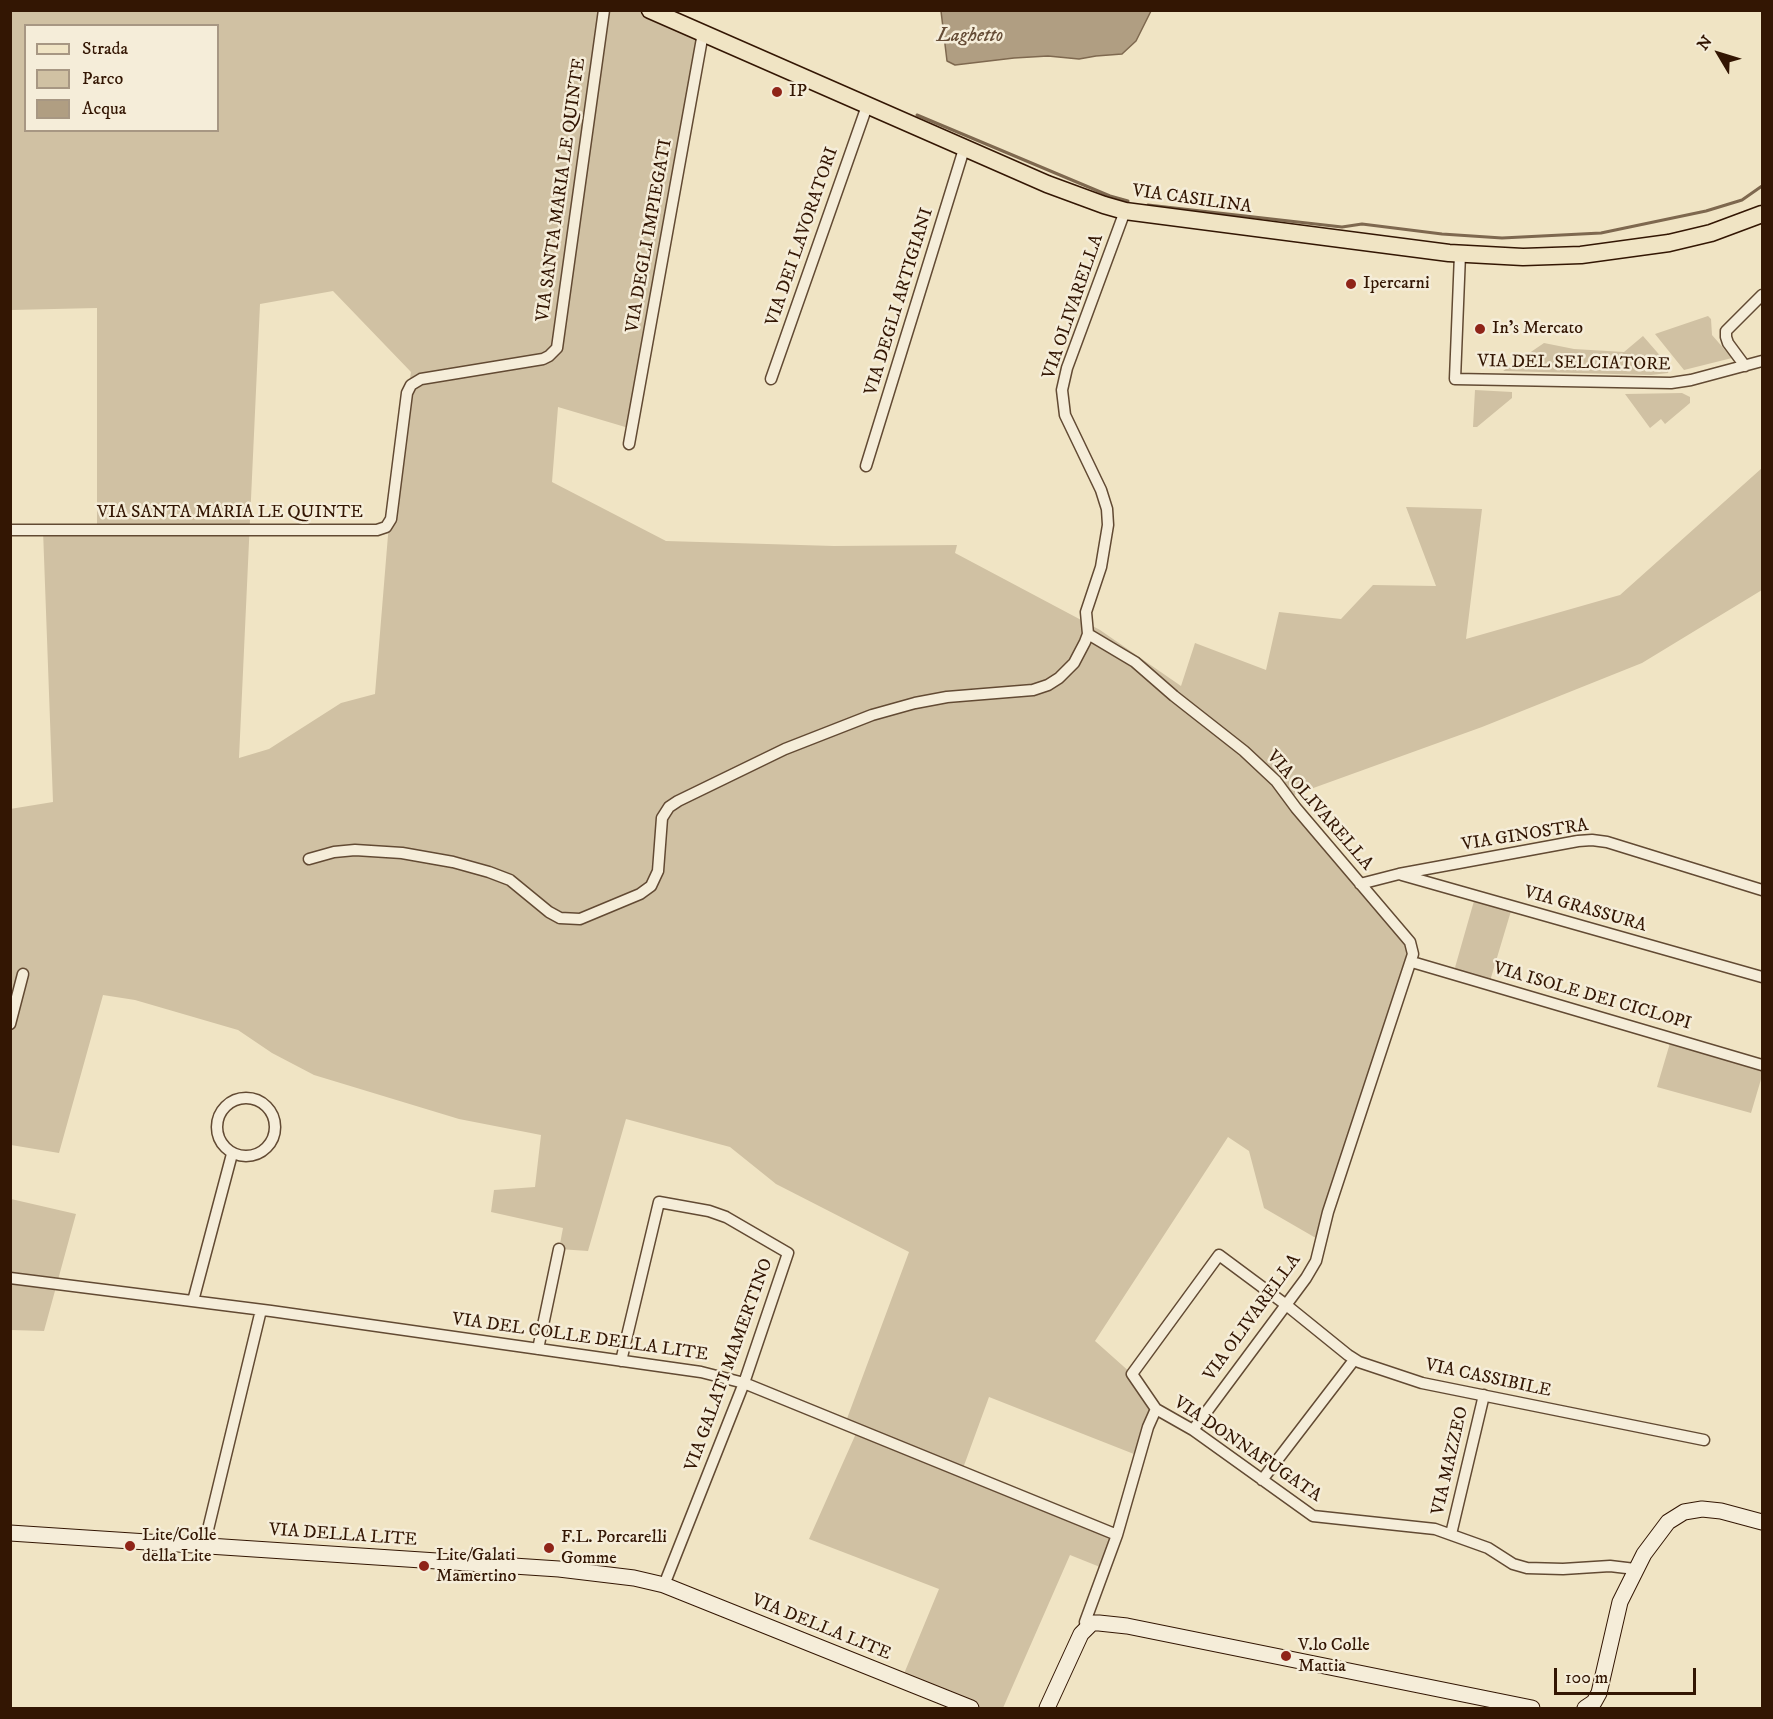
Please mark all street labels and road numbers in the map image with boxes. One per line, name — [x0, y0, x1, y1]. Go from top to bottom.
street label: VIA SANTA MARIA LE QUINTE — [533, 57, 591, 323]
street label: VIA DEGLI IMPIEGATI — [622, 138, 678, 334]
street label: VIA DEI LAVORATORI — [762, 145, 844, 329]
street label: VIA CASILINA — [1131, 181, 1253, 219]
street label: VIA DEGLI ARTIGIANI — [861, 206, 939, 398]
street label: VIA OLIVARELLA — [1039, 232, 1109, 382]
street label: VIA DEL SELCIATORE — [1477, 352, 1671, 376]
street label: VIA SANTA MARIA LE QUINTE — [97, 502, 363, 524]
street label: VIA OLIVARELLA — [1261, 747, 1377, 875]
street label: VIA GINOSTRA — [1460, 815, 1590, 857]
street label: VIA GRASSURA — [1521, 882, 1649, 938]
street label: VIA ISOLE DEI CICLOPI — [1491, 958, 1693, 1036]
street label: VIA OLIVARELLA — [1200, 1250, 1306, 1386]
street label: VIA GALATI MAMERTINO — [681, 1256, 779, 1474]
street label: VIA DEL COLLE DELLA LITE — [451, 1309, 709, 1367]
street label: VIA CASSIBILE — [1423, 1355, 1553, 1403]
street label: VIA DONNAFUGATA — [1169, 1392, 1325, 1508]
street label: VIA MAZZEO — [1428, 1405, 1474, 1517]
street label: VIA DELLA LITE — [268, 1520, 418, 1552]
street label: VIA DELLA LITE — [748, 1590, 894, 1666]

